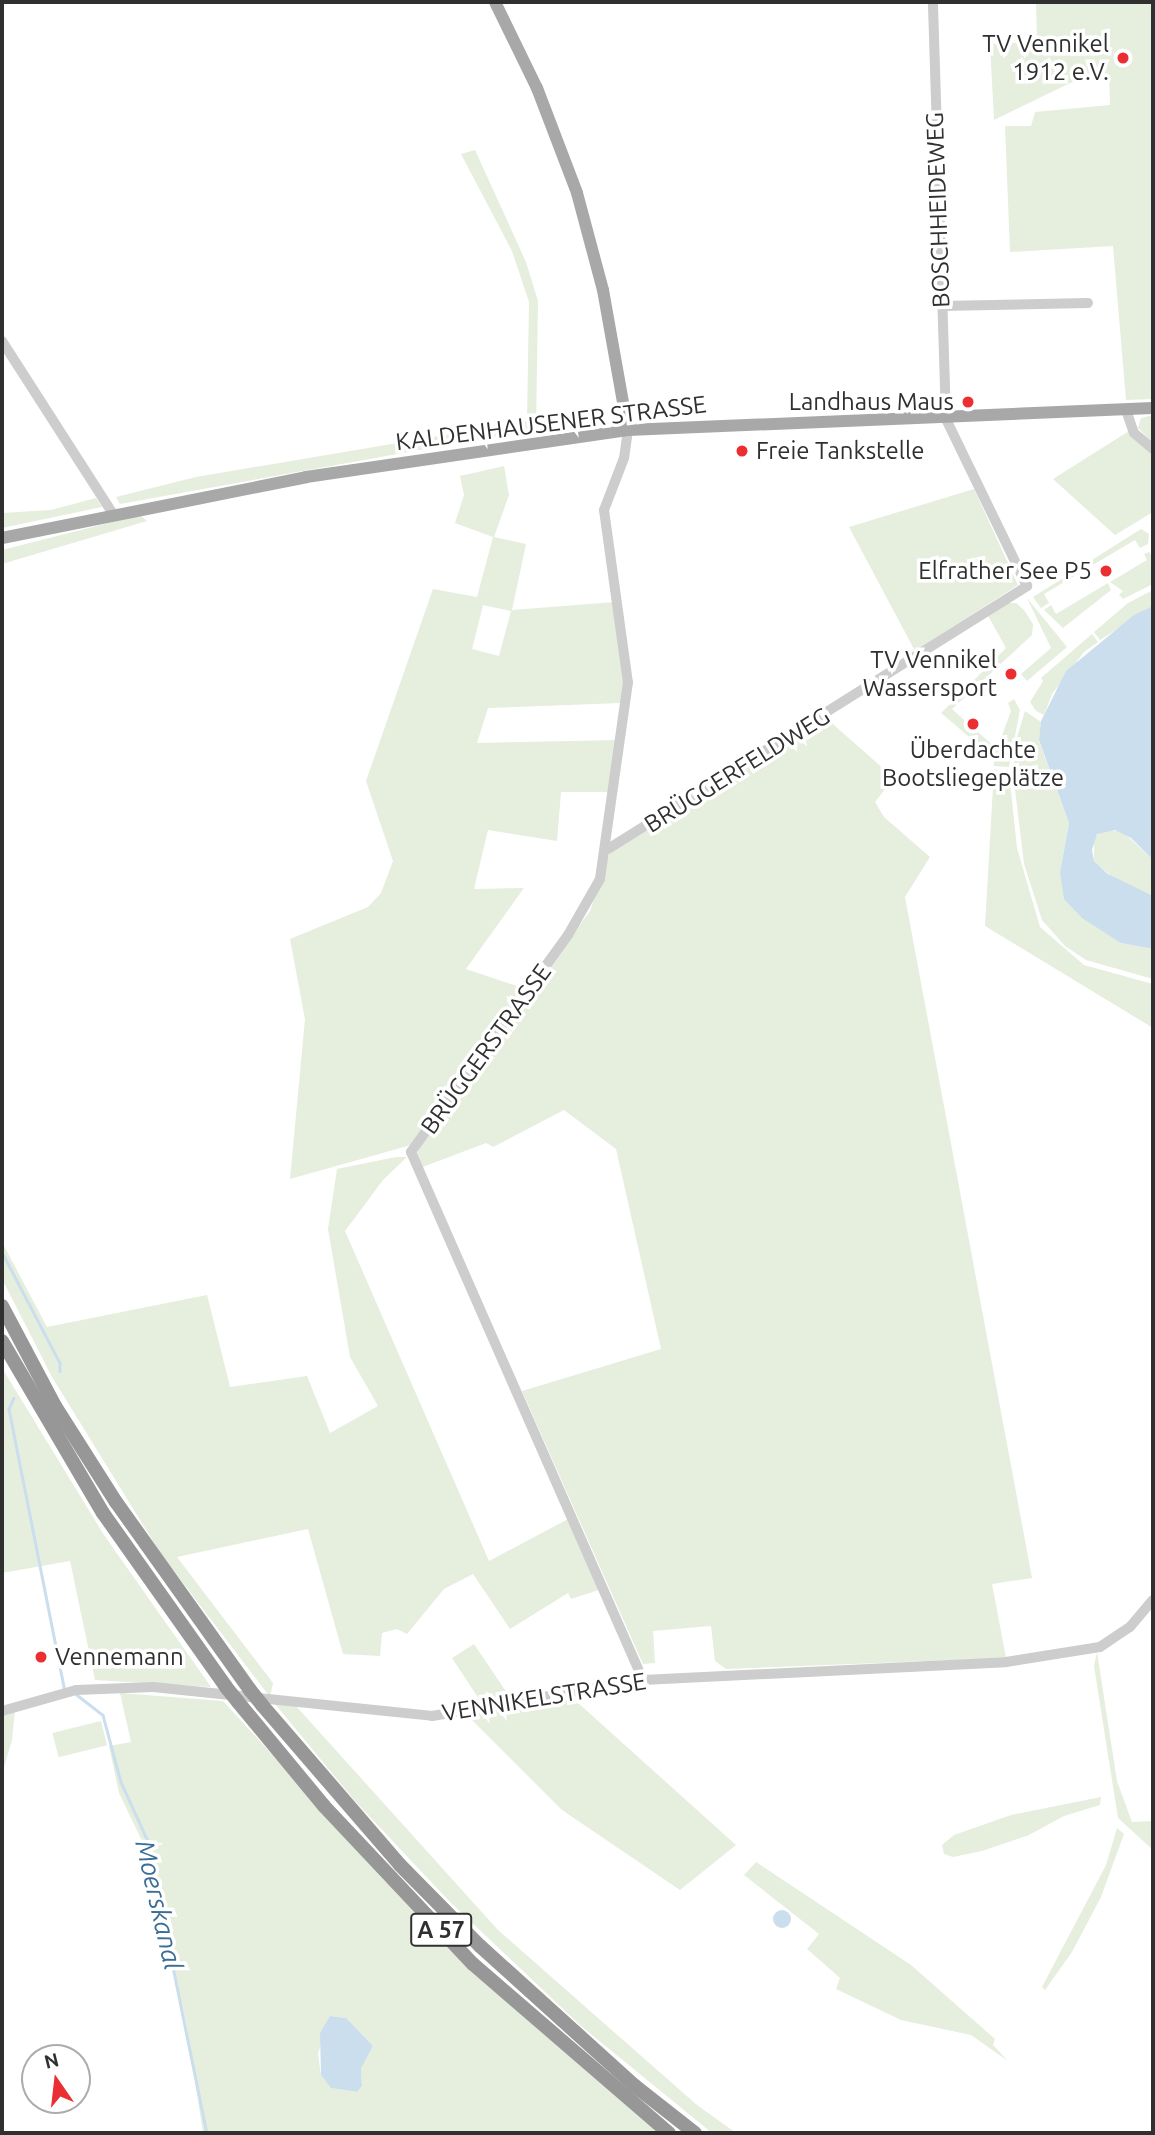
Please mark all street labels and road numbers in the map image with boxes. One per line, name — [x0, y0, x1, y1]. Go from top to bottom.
street label: BOSCHHEIDEWEG — [920, 112, 956, 308]
street label: KALDENHAUSENER STRASSE — [394, 390, 708, 456]
street label: BRÜGGERFELDWEG — [639, 701, 835, 839]
street label: BRÜGGERSTRASSE — [415, 958, 557, 1140]
street label: VENNIKELSTRASSE — [440, 1667, 648, 1727]
road number: A 57 — [410, 1910, 472, 1950]

